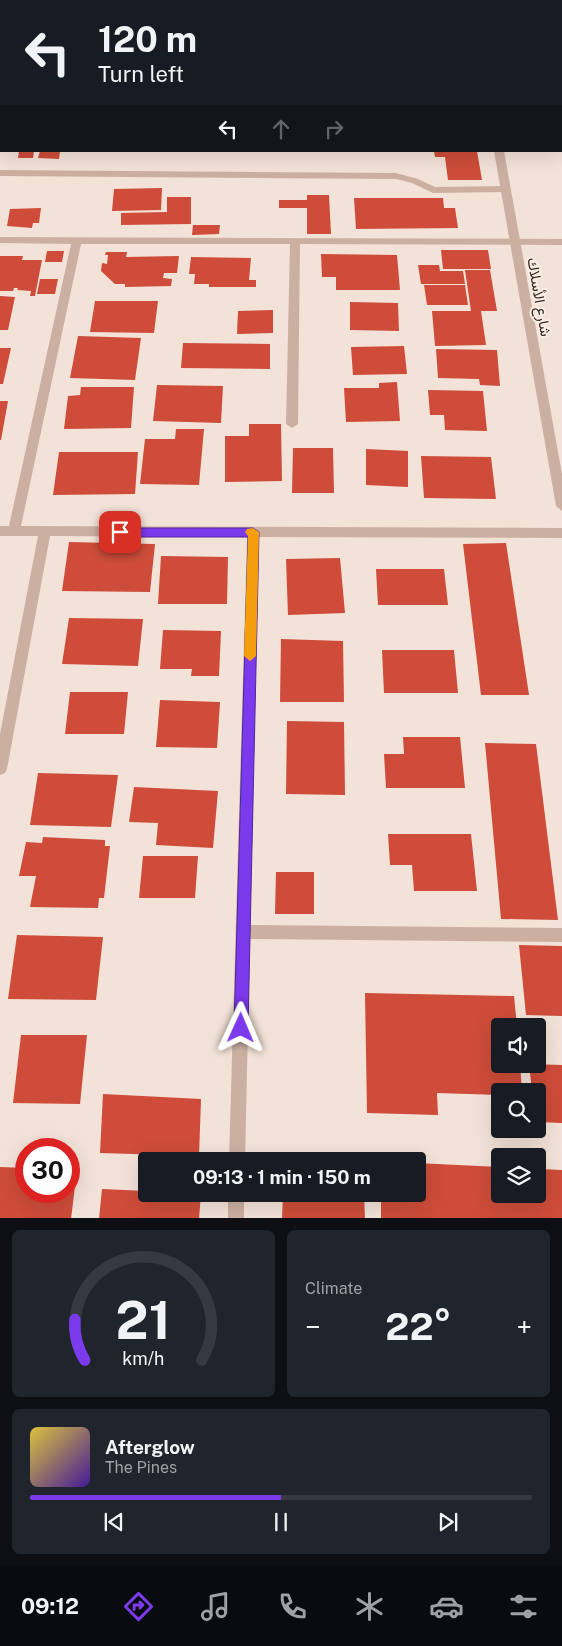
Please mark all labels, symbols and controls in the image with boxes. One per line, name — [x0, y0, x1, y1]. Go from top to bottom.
text: 120 m — [98, 19, 197, 60]
icon: left — [15, 20, 80, 85]
text: Turn left — [98, 61, 184, 87]
icon: left — [214, 115, 242, 143]
icon: ahead — [267, 115, 295, 143]
icon: right — [320, 115, 348, 143]
street label: شارع الأسلاك — [521, 256, 555, 338]
pin — [99, 511, 141, 553]
icon: arrive — [106, 518, 134, 546]
position arrow — [214, 1001, 266, 1053]
map controls — [491, 1018, 546, 1203]
button: sound — [491, 1018, 546, 1073]
button: search — [491, 1083, 546, 1138]
speed limit sign: 30 — [15, 1138, 80, 1203]
button: layers — [491, 1148, 546, 1203]
text: 09:13 · 1 min · 150 m — [193, 1166, 371, 1188]
text: Climate — [305, 1279, 362, 1298]
text: 21 — [116, 1290, 171, 1351]
text: 22° — [385, 1304, 452, 1349]
text: − — [305, 1310, 321, 1343]
text: + — [516, 1310, 532, 1343]
text: km/h — [122, 1348, 165, 1369]
text: Afterglow — [105, 1436, 195, 1458]
text: The Pines — [105, 1458, 177, 1477]
icon: previous — [100, 1508, 128, 1536]
icon: pause — [267, 1508, 295, 1536]
icon: next — [434, 1508, 462, 1536]
icon: directions — [121, 1589, 156, 1624]
icon: music — [198, 1589, 233, 1624]
icon: phone — [275, 1589, 310, 1624]
icon: climate — [352, 1589, 387, 1624]
icon: car — [429, 1589, 464, 1624]
icon: filters — [506, 1589, 541, 1624]
text: 09:12 — [21, 1593, 79, 1619]

